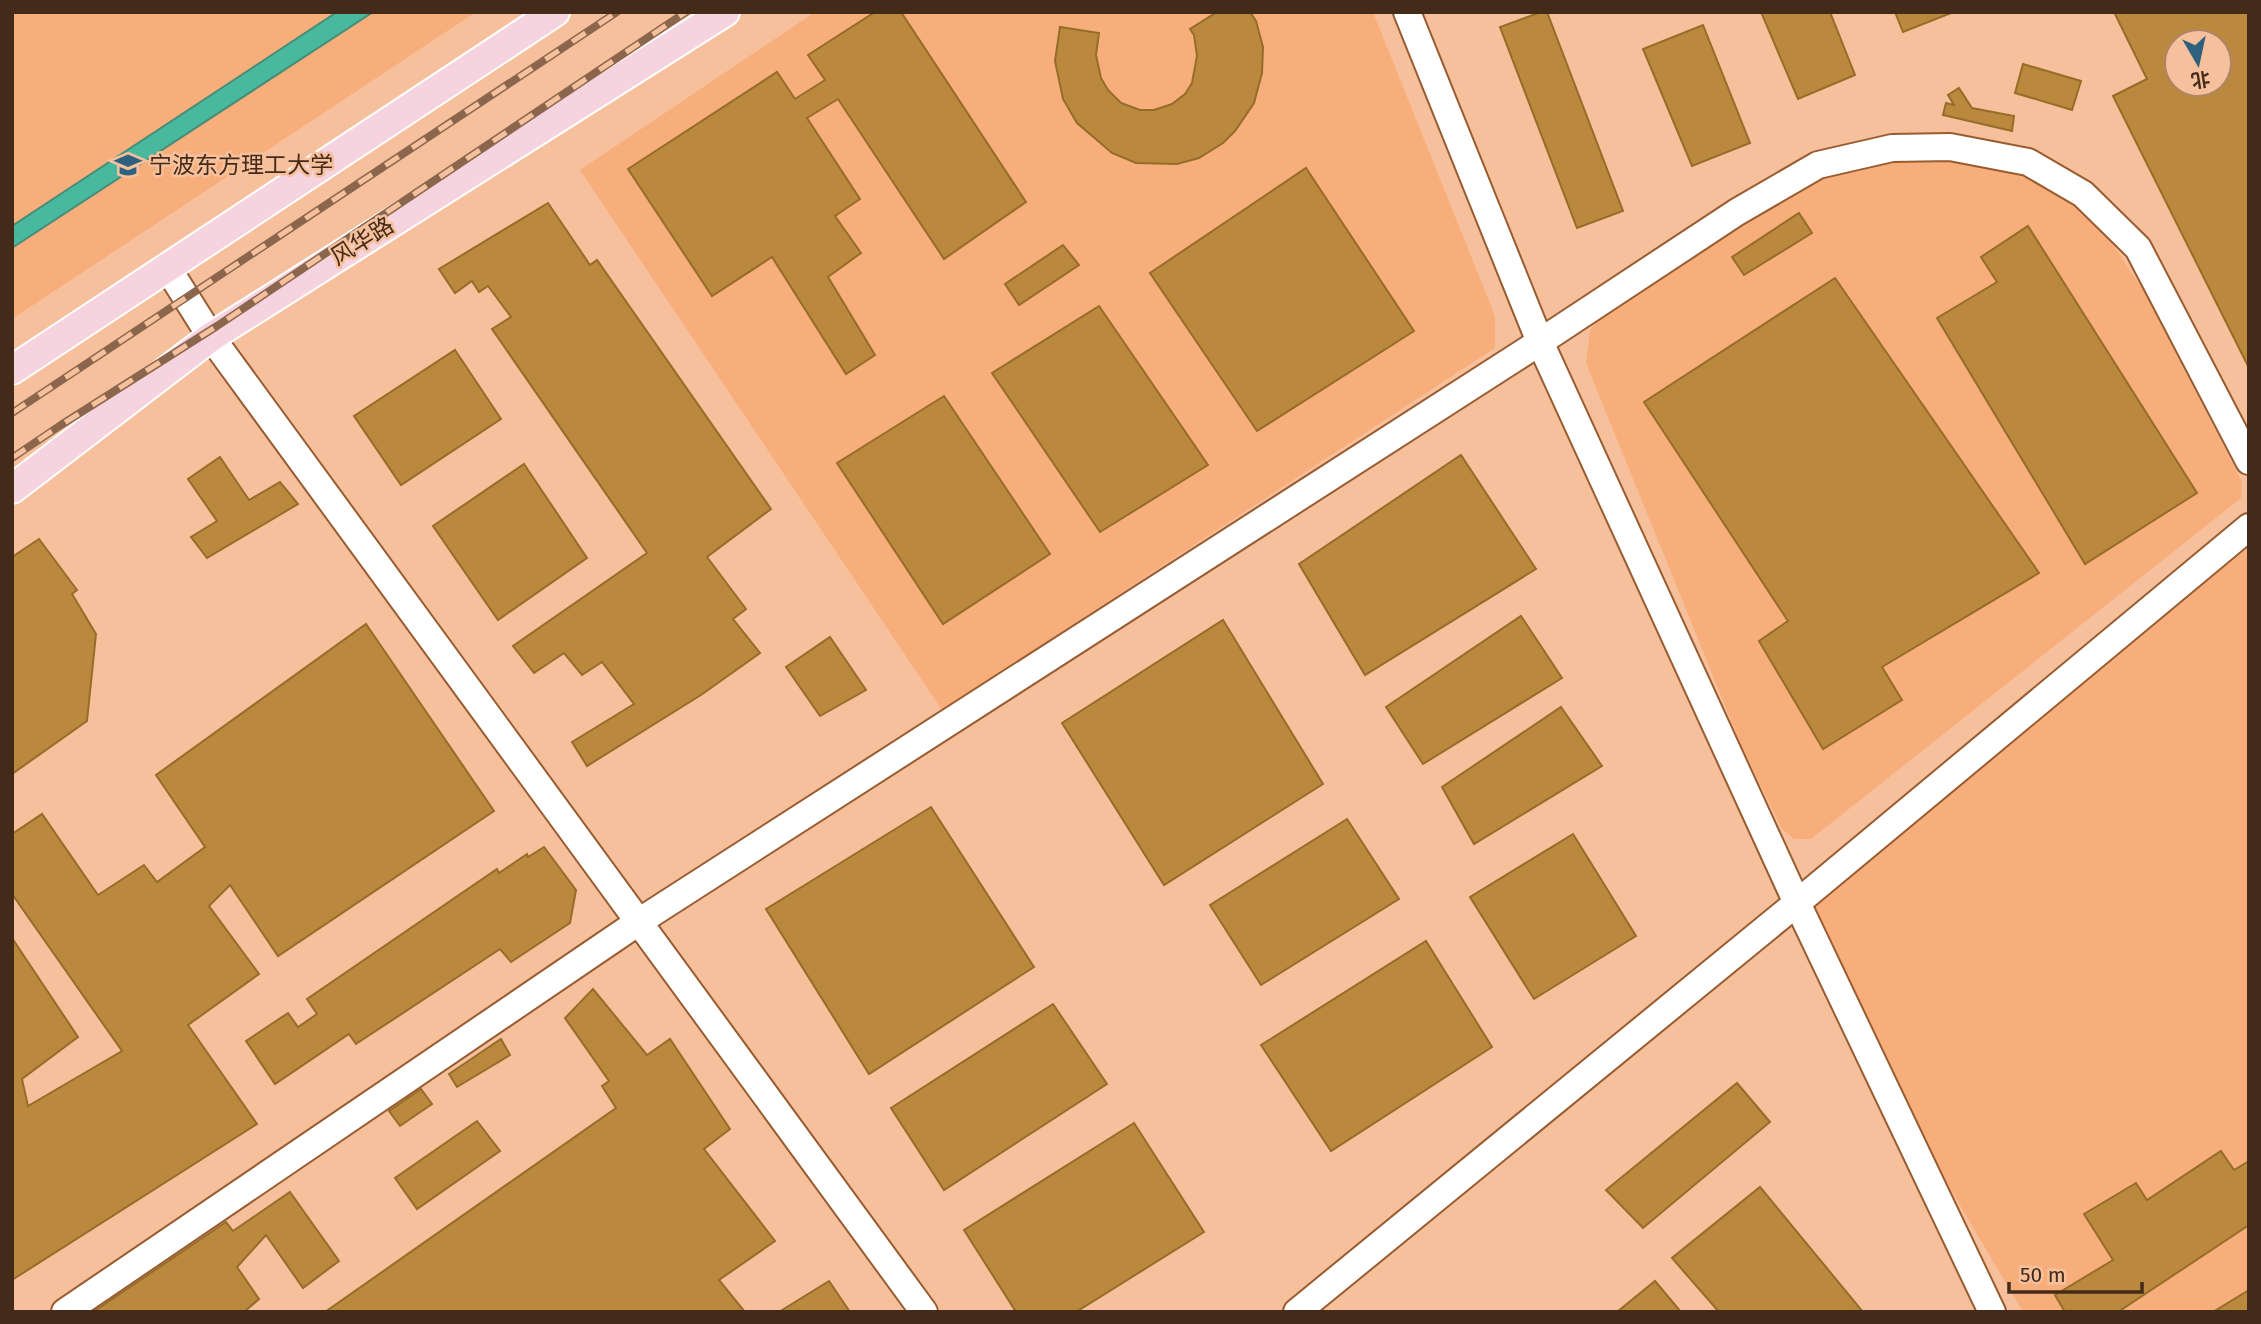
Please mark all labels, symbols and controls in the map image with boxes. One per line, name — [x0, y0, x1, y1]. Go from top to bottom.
north arrow — [2163, 28, 2233, 98]
text: 北 — [2189, 66, 2212, 92]
school or university icon: 宁波东方理工大学 — [113, 150, 143, 180]
place label: 宁波东方理工大学 — [149, 151, 333, 179]
street label: 风华路 — [325, 211, 399, 271]
scale bar — [2009, 1250, 2142, 1294]
text: 50 m — [2020, 1262, 2066, 1288]

